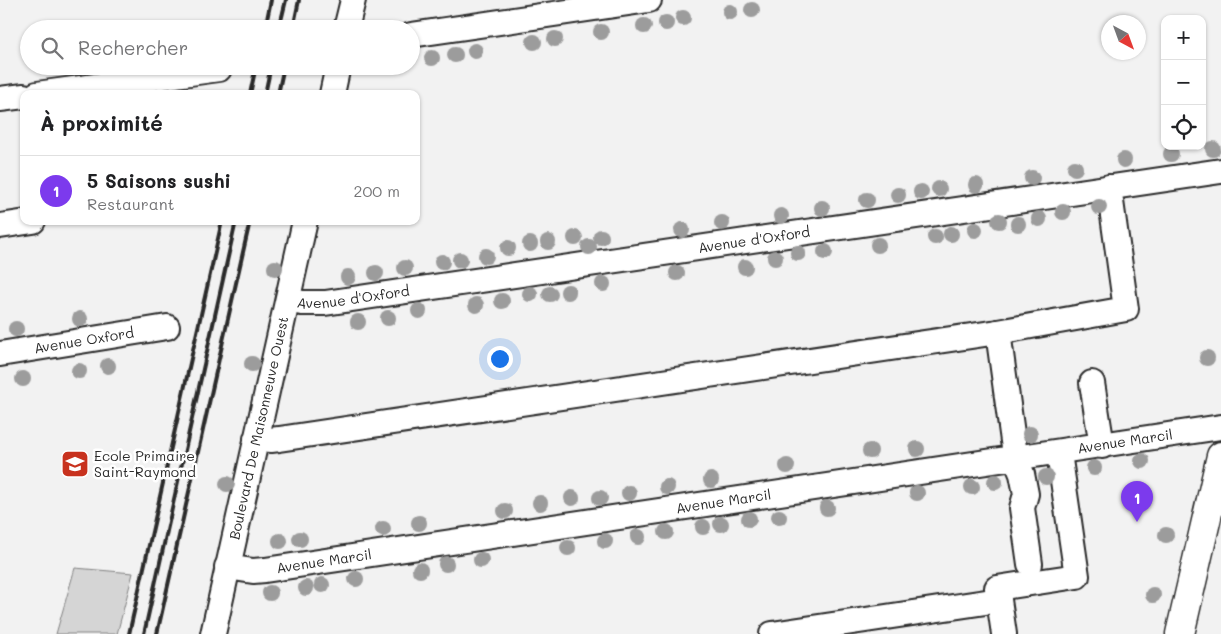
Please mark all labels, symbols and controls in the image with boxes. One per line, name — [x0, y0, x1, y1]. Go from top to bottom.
north arrow — [1101, 15, 1146, 60]
map controls — [1161, 15, 1206, 150]
button: + — [1161, 15, 1206, 60]
search box — [20, 20, 420, 75]
icon: search — [38, 34, 66, 62]
text: Rechercher — [78, 35, 188, 60]
button: − — [1161, 60, 1206, 105]
button: locate — [1161, 105, 1206, 150]
text: À proximité — [40, 109, 163, 136]
text: 5 Saisons sushi — [87, 168, 231, 193]
text: 1 — [52, 180, 60, 201]
text: 200 m — [353, 180, 400, 201]
text: Restaurant — [87, 193, 175, 214]
street label: Avenue d'Oxford — [697, 222, 811, 257]
street label: Avenue d'Oxford — [295, 281, 411, 313]
street label: Boulevard De Maisonneuve Ouest — [224, 314, 292, 541]
street label: Avenue Oxford — [33, 322, 135, 357]
your location — [487, 346, 513, 372]
street label: Avenue Marcil — [1076, 424, 1174, 457]
place label: Ecole Primaire Saint-Raymond — [94, 446, 196, 481]
school or university icon: Ecole Primaire Saint-Raymond — [60, 449, 90, 479]
pin: 1 — [1121, 481, 1153, 522]
street label: Avenue Marcil — [675, 484, 772, 517]
street label: Avenue Marcil — [275, 544, 373, 577]

